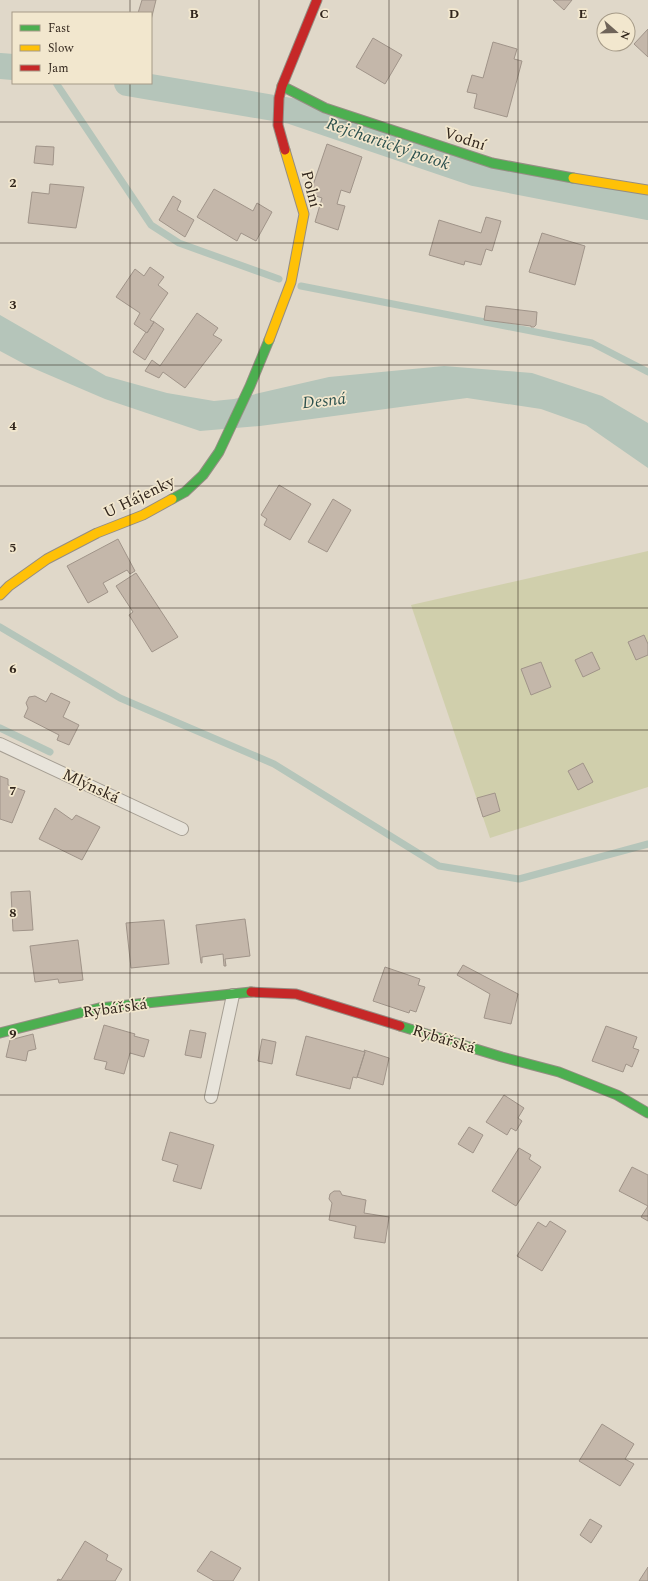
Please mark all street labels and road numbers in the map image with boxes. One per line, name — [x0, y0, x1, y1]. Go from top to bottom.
street label: Vodní — [441, 121, 490, 157]
street label: Polní — [295, 168, 327, 211]
street label: U Hájenky — [99, 469, 180, 525]
street label: Mlýnská — [59, 762, 124, 810]
street label: Rybářská — [81, 992, 149, 1024]
street label: Rybářská — [409, 1018, 479, 1060]

